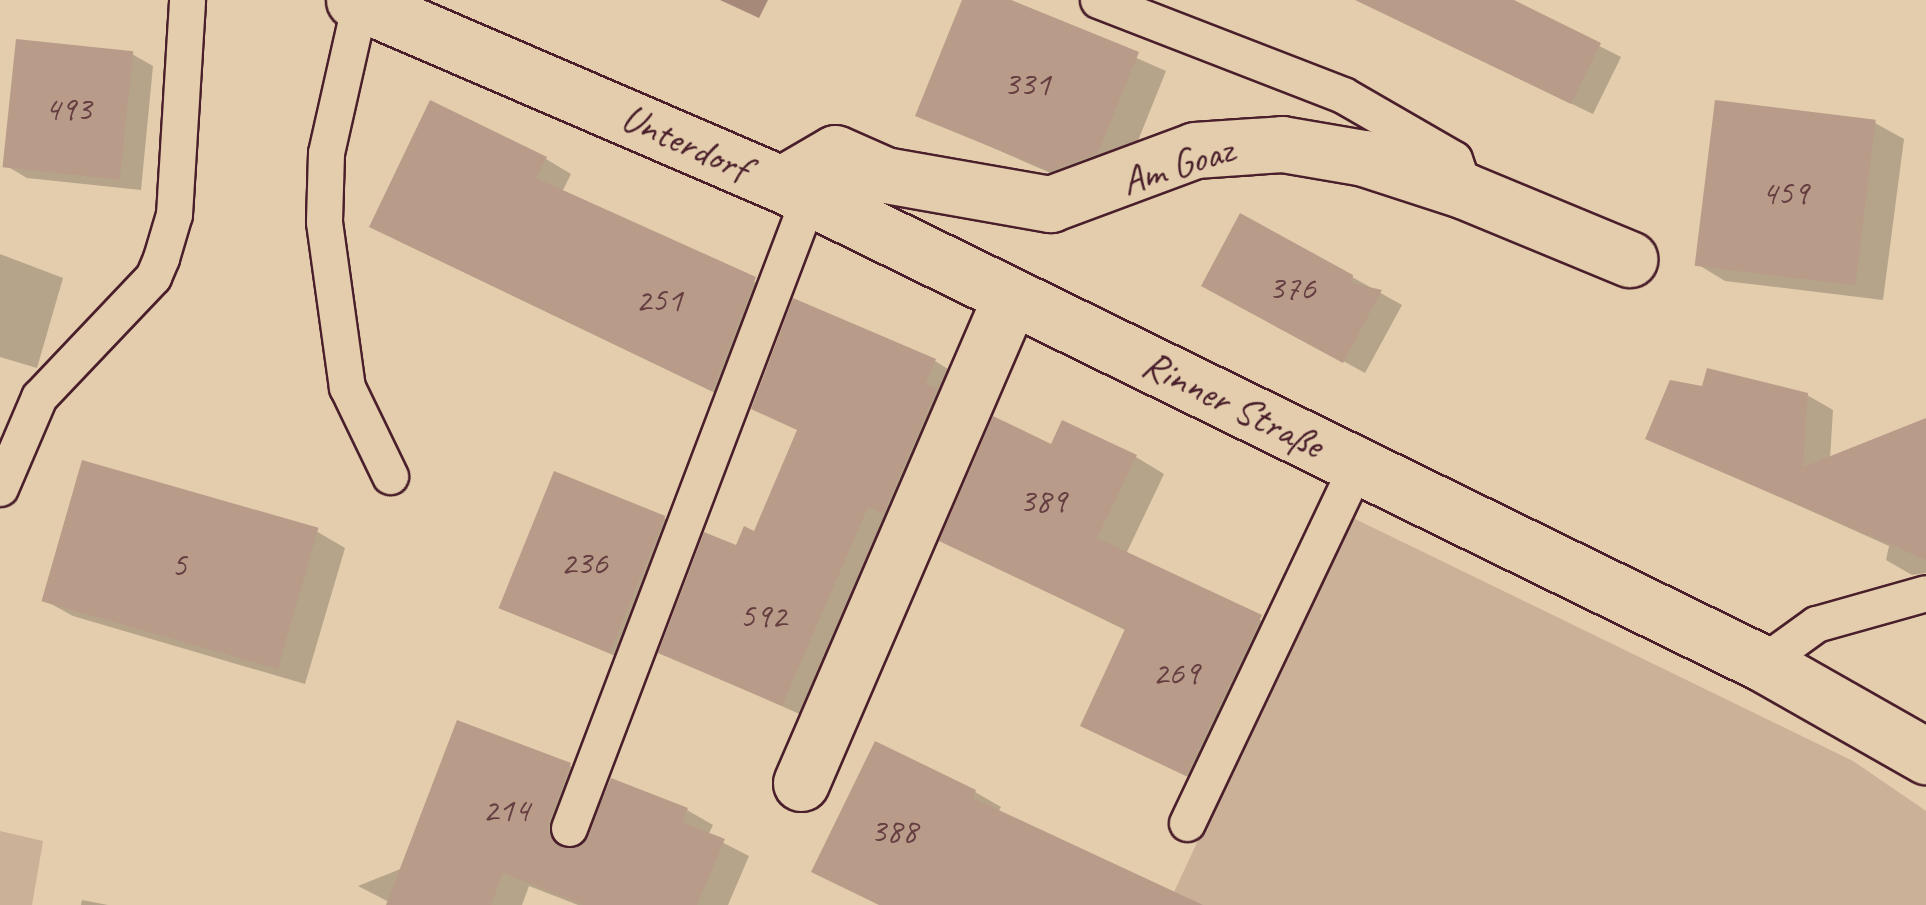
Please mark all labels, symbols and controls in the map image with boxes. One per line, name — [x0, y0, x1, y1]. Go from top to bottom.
house number: 331 — [1003, 63, 1051, 105]
house number: 493 — [44, 88, 92, 130]
street label: Unterdorf — [614, 93, 756, 191]
street label: Am Goaz — [1115, 125, 1239, 205]
house number: 459 — [1761, 172, 1809, 214]
house number: 376 — [1268, 267, 1316, 309]
house number: 251 — [635, 279, 683, 321]
street label: Rinner Straße — [1134, 339, 1332, 469]
house number: 389 — [1019, 480, 1067, 522]
house number: 236 — [560, 542, 608, 584]
house number: 5 — [171, 544, 187, 586]
house number: 592 — [739, 595, 787, 637]
house number: 269 — [1152, 652, 1200, 694]
house number: 214 — [482, 789, 530, 831]
house number: 388 — [870, 810, 918, 852]

